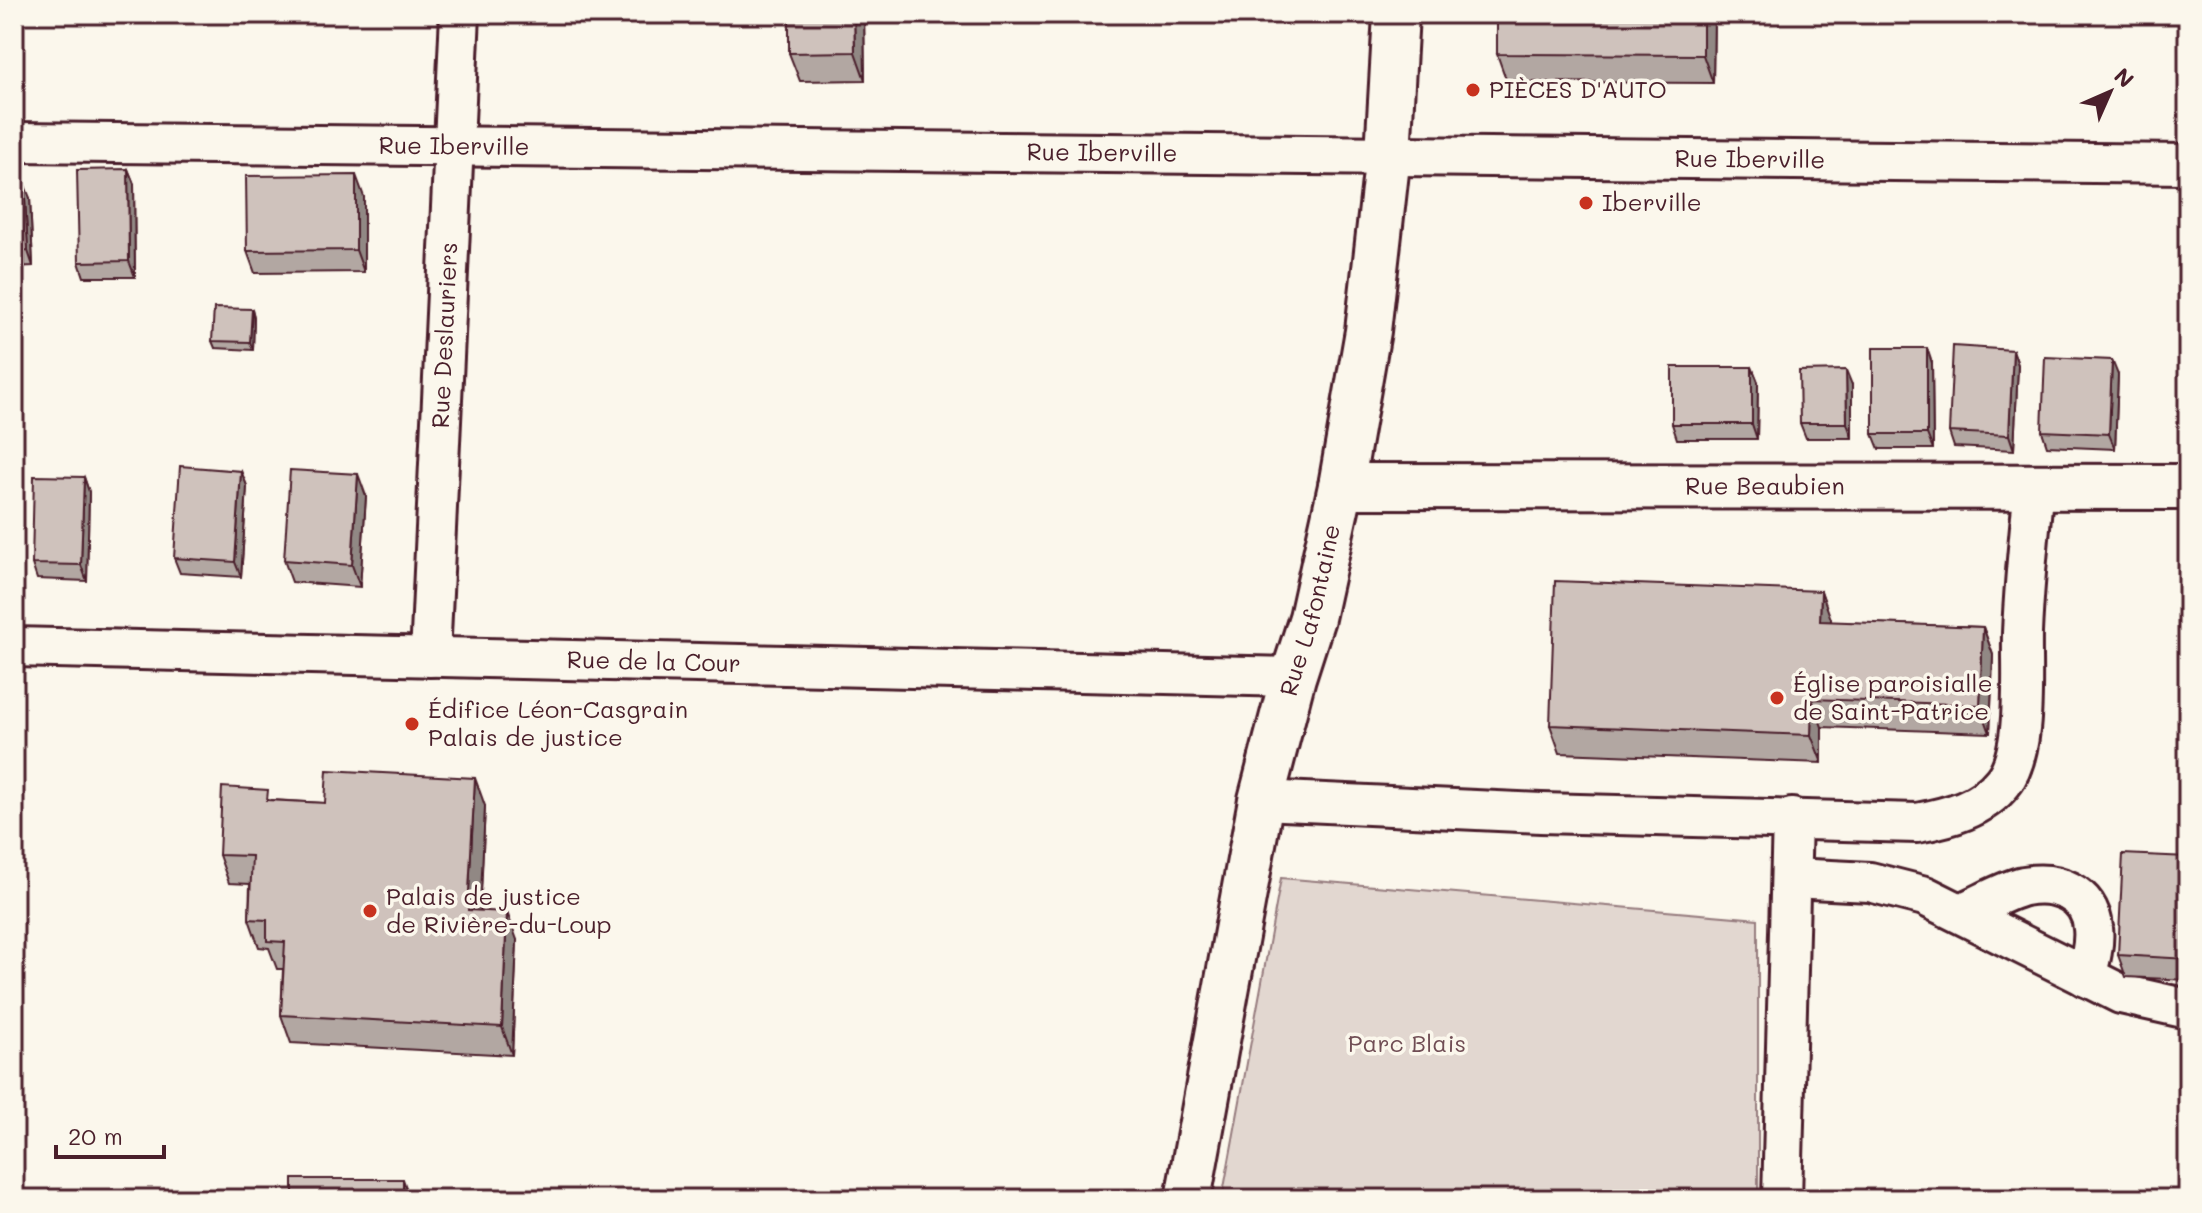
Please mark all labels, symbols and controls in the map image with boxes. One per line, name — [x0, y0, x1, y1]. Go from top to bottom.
north arrow — [2070, 52, 2150, 132]
text: N — [2108, 61, 2141, 94]
place label: PIÈCES D'AUTO — [1489, 73, 1667, 104]
marker: PIÈCES D'AUTO — [1464, 81, 1482, 99]
street label: Rue Iberville — [378, 129, 530, 161]
street label: Rue Iberville — [1026, 135, 1178, 168]
street label: Rue Iberville — [1674, 142, 1825, 174]
place label: Iberville — [1602, 186, 1702, 217]
marker: Iberville — [1577, 194, 1595, 212]
street label: Rue Deslauriers — [424, 242, 463, 429]
street label: Rue Beaubien — [1685, 469, 1845, 501]
street label: Rue Lafontaine — [1272, 521, 1346, 699]
street label: Rue de la Cour — [566, 643, 741, 678]
place label: Église paroisialle de Saint-Patrice — [1793, 667, 1993, 726]
marker: Église paroisialle de Saint-Patrice — [1768, 689, 1786, 707]
place label: Édifice Léon-Casgrain Palais de justice — [428, 693, 688, 752]
marker: Édifice Léon-Casgrain Palais de justice — [403, 715, 421, 733]
place label: Palais de justice de Rivière-du-Loup — [386, 880, 612, 939]
marker: Palais de justice de Rivière-du-Loup — [361, 902, 379, 920]
park label: Parc Blais — [1348, 1027, 1466, 1058]
scale bar — [56, 1109, 164, 1159]
text: 20 m — [68, 1120, 123, 1151]

